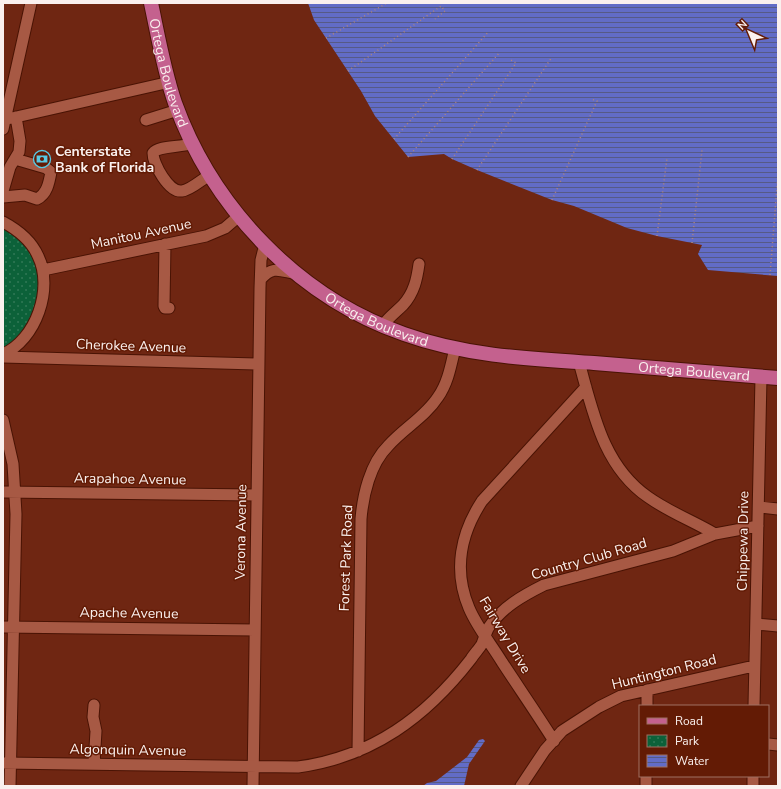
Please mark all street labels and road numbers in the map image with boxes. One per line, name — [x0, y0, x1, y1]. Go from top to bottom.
street label: Ortega Boulevard — [145, 17, 193, 130]
street label: Manitou Avenue — [89, 214, 193, 254]
street label: Ortega Boulevard — [321, 288, 431, 351]
street label: Cherokee Avenue — [75, 335, 187, 357]
street label: Ortega Boulevard — [637, 357, 751, 385]
street label: Arapahoe Avenue — [74, 469, 186, 489]
street label: Verona Avenue — [231, 484, 251, 581]
street label: Chippewa Drive — [733, 491, 753, 591]
street label: Forest Park Road — [335, 504, 357, 612]
street label: Country Club Road — [529, 533, 649, 585]
street label: Fairway Drive — [475, 593, 535, 677]
street label: Apache Avenue — [79, 603, 179, 623]
street label: Huntington Road — [610, 650, 718, 694]
street label: Algonquin Avenue — [69, 739, 187, 761]

